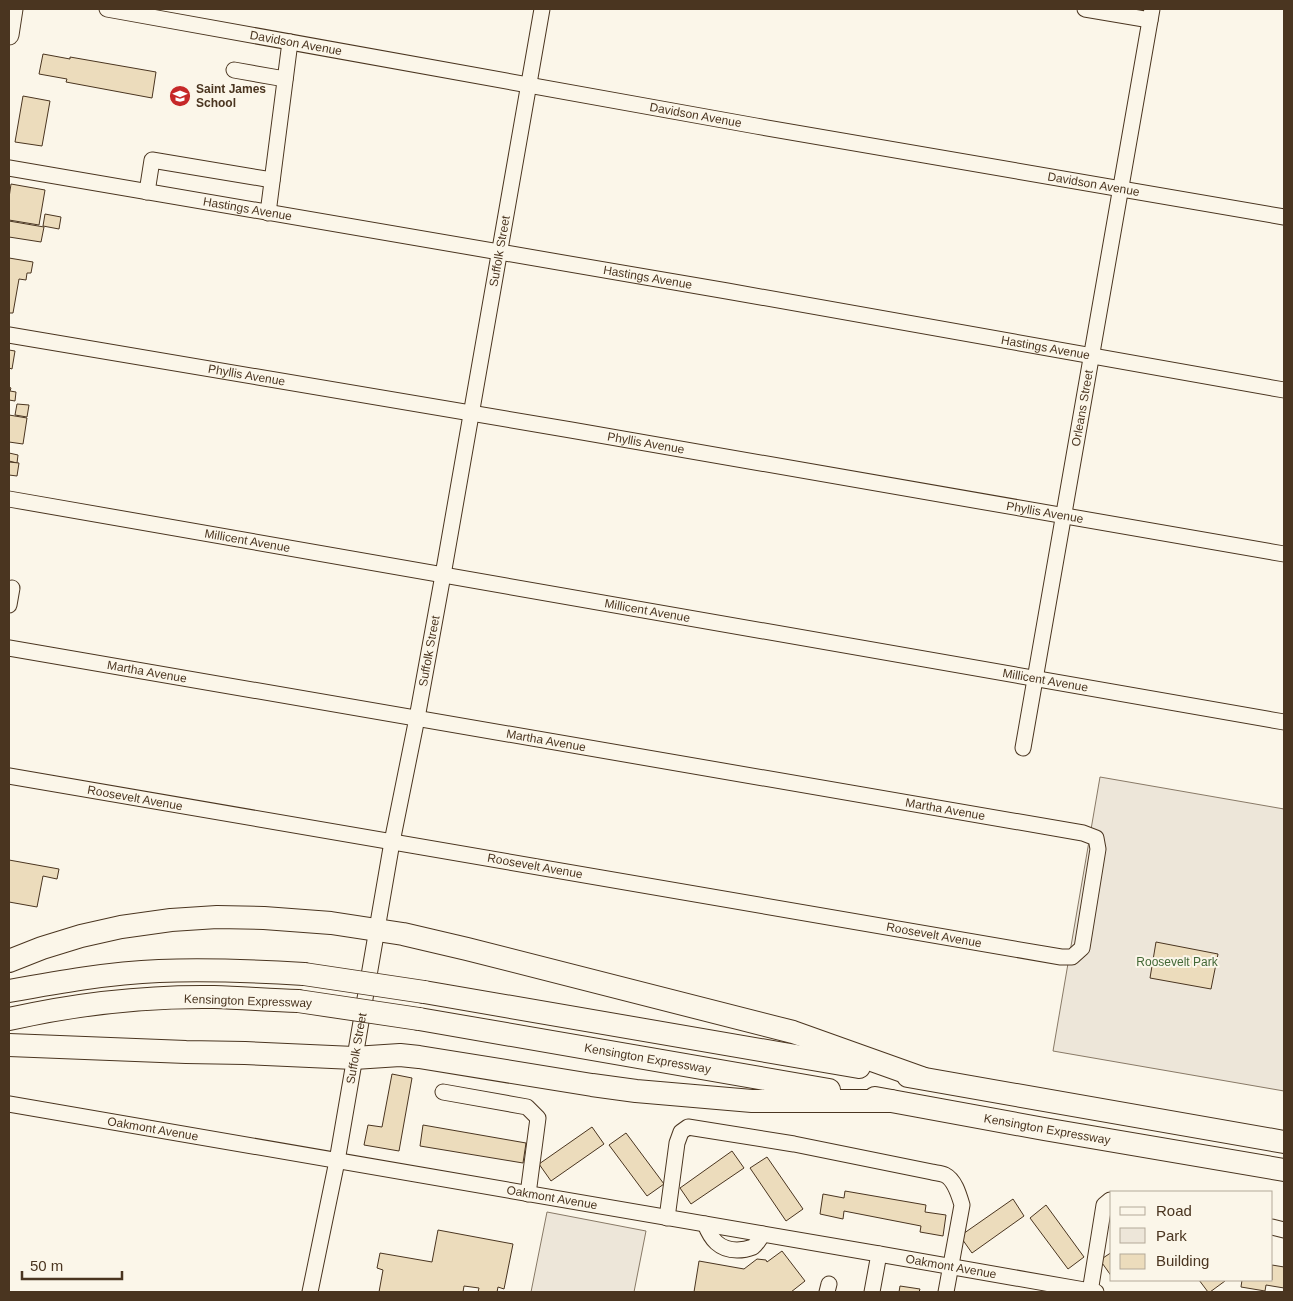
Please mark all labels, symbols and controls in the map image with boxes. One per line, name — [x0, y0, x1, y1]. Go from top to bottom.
street label: Davidson Avenue — [249, 28, 343, 58]
place label: Saint James School — [196, 82, 266, 110]
school or university icon: Saint James School — [168, 84, 192, 108]
street label: Davidson Avenue — [648, 100, 743, 130]
street label: Davidson Avenue — [1046, 169, 1141, 199]
street label: Hastings Avenue — [202, 194, 293, 223]
street label: Suffolk Street — [487, 214, 513, 288]
street label: Hastings Avenue — [602, 263, 694, 292]
street label: Hastings Avenue — [1000, 333, 1091, 362]
street label: Phyllis Avenue — [207, 362, 287, 389]
street label: Orleans Street — [1069, 368, 1096, 448]
street label: Phyllis Avenue — [606, 429, 686, 457]
street label: Phyllis Avenue — [1005, 499, 1085, 526]
street label: Millicent Avenue — [204, 526, 292, 555]
street label: Millicent Avenue — [603, 596, 691, 625]
street label: Suffolk Street — [416, 614, 443, 688]
street label: Martha Avenue — [106, 658, 188, 686]
street label: Millicent Avenue — [1001, 666, 1089, 695]
street label: Martha Avenue — [505, 727, 587, 754]
street label: Roosevelt Avenue — [86, 783, 184, 813]
street label: Martha Avenue — [904, 796, 986, 823]
street label: Roosevelt Avenue — [486, 851, 584, 881]
street label: Roosevelt Avenue — [885, 920, 983, 950]
park label: Roosevelt Park — [1136, 955, 1219, 969]
street label: Kensington Expressway — [184, 992, 312, 1010]
street label: Suffolk Street — [343, 1011, 370, 1085]
street label: Kensington Expressway — [583, 1041, 712, 1076]
street label: Kensington Expressway — [983, 1111, 1112, 1147]
street label: Oakmont Avenue — [106, 1114, 200, 1144]
street label: Oakmont Avenue — [505, 1183, 599, 1212]
legend — [1110, 1191, 1273, 1281]
text: Road — [1156, 1202, 1192, 1219]
text: Park — [1156, 1227, 1187, 1244]
scale bar — [22, 1248, 122, 1280]
street label: Oakmont Avenue — [905, 1252, 998, 1282]
text: Building — [1156, 1252, 1209, 1269]
text: 50 m — [30, 1257, 63, 1274]

